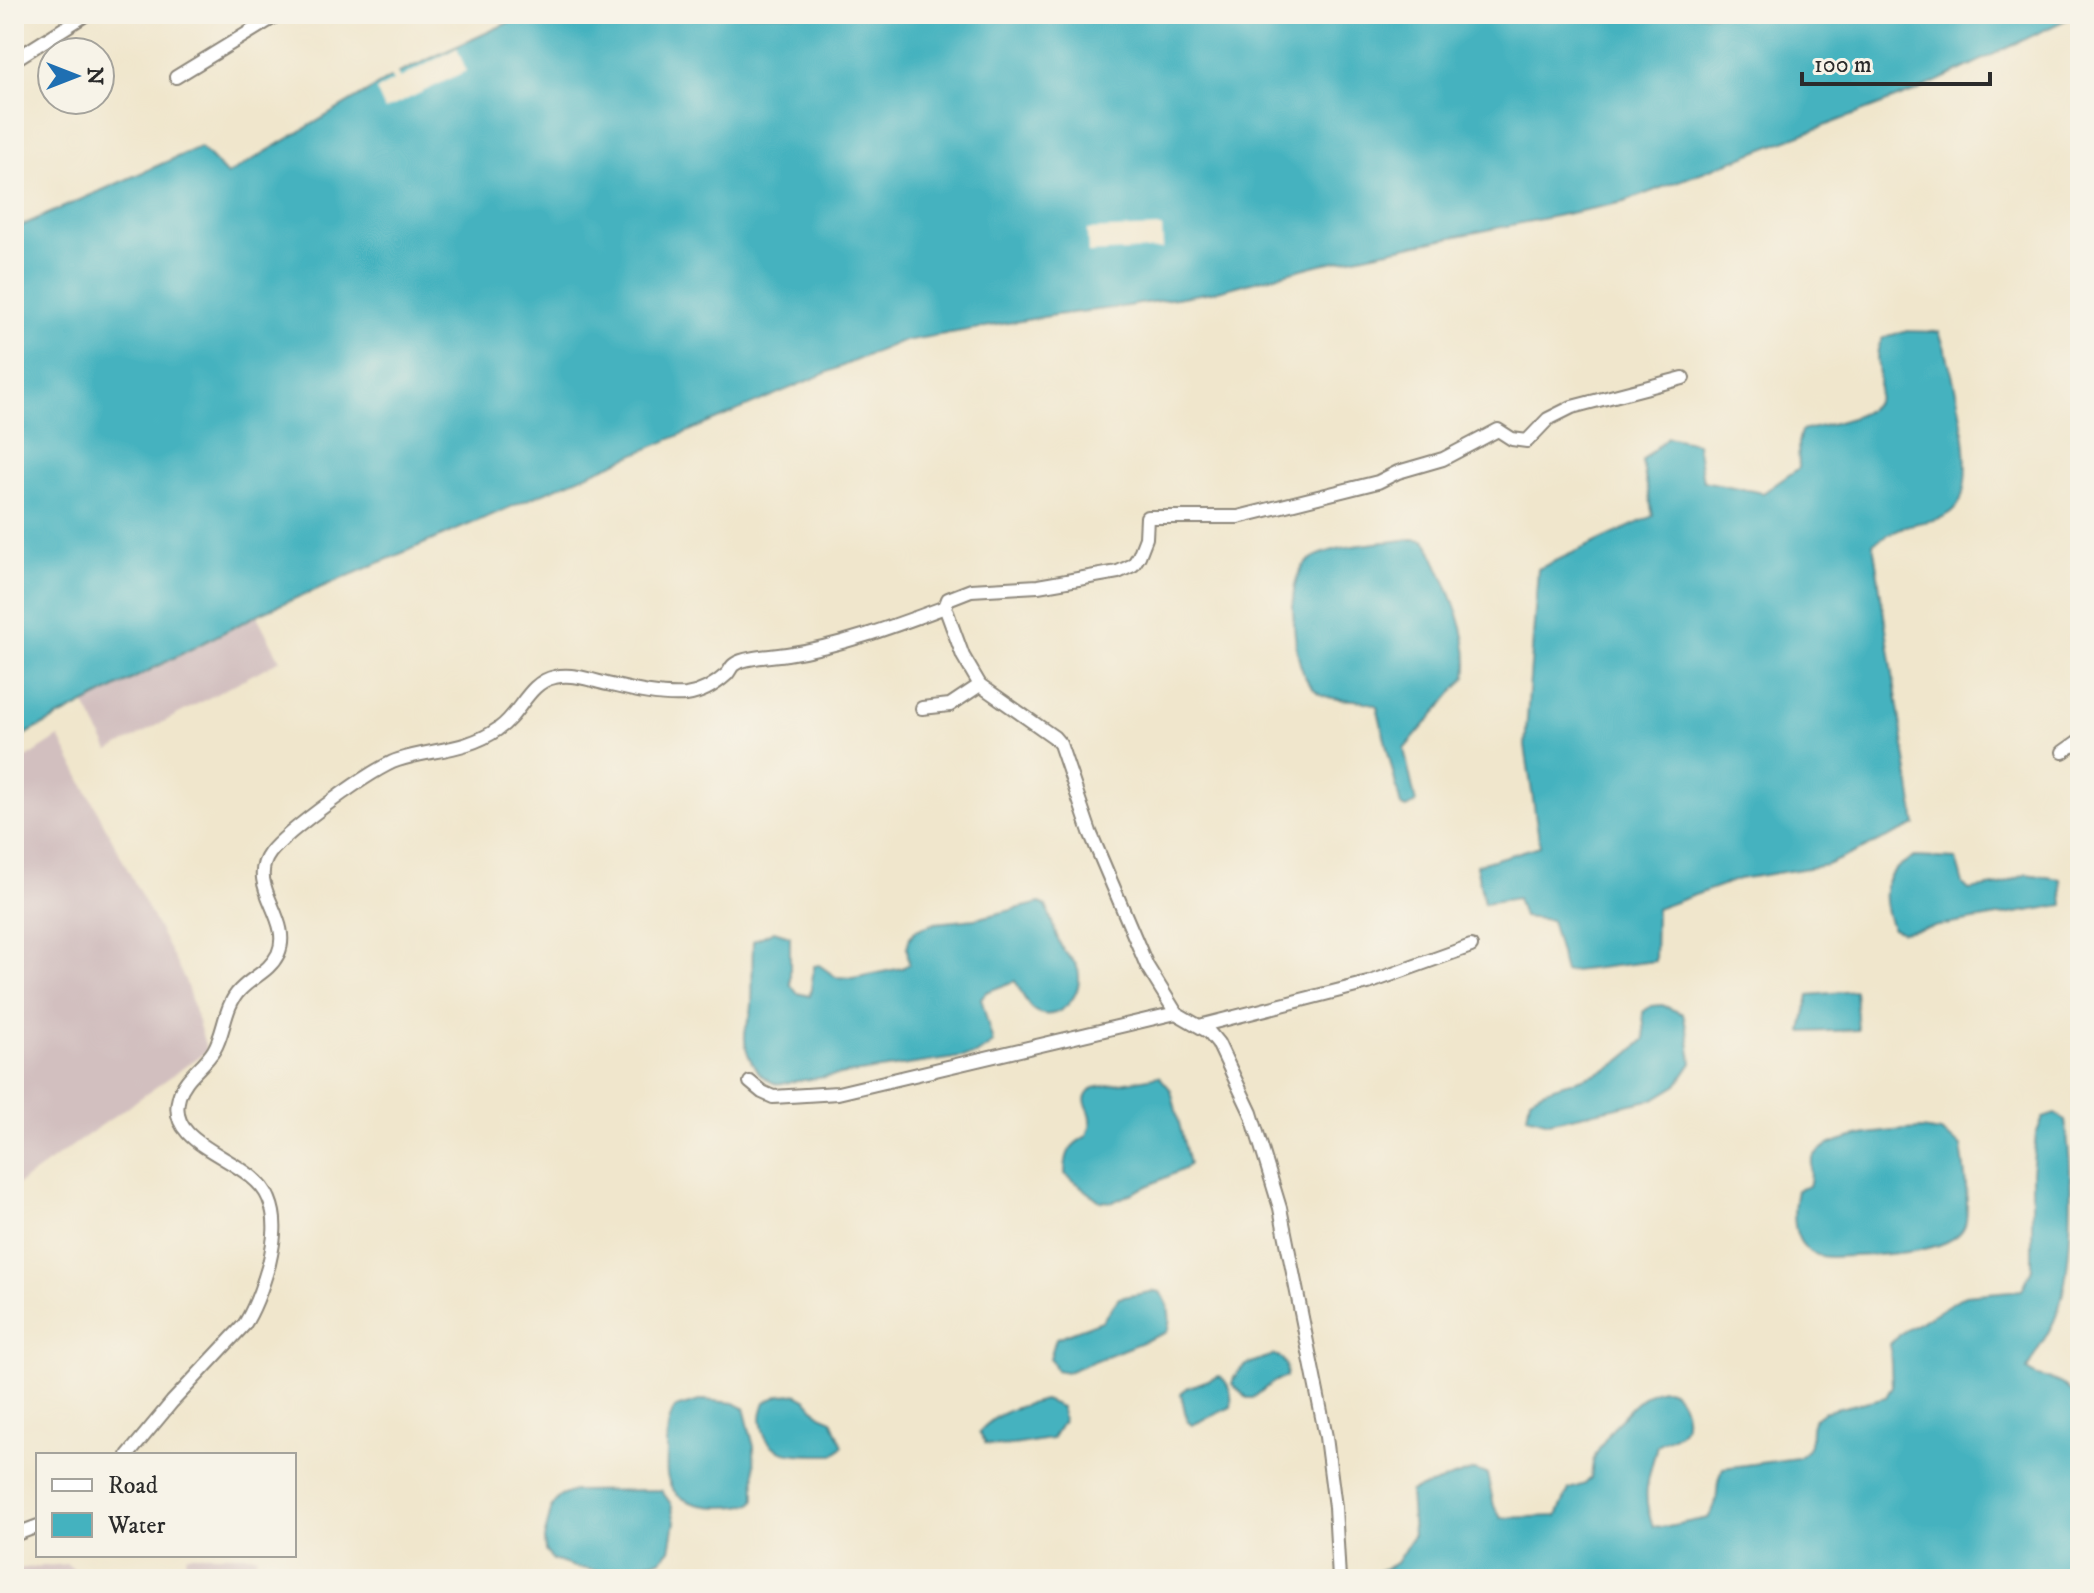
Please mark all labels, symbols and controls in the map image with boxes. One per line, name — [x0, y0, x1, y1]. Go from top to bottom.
north arrow — [36, 36, 116, 116]
scale bar — [1802, 36, 1990, 86]
text: 100 m — [1814, 50, 1872, 80]
text: N — [81, 67, 108, 85]
legend — [36, 1453, 296, 1557]
text: Road — [108, 1471, 158, 1501]
text: Water — [107, 1511, 165, 1541]

